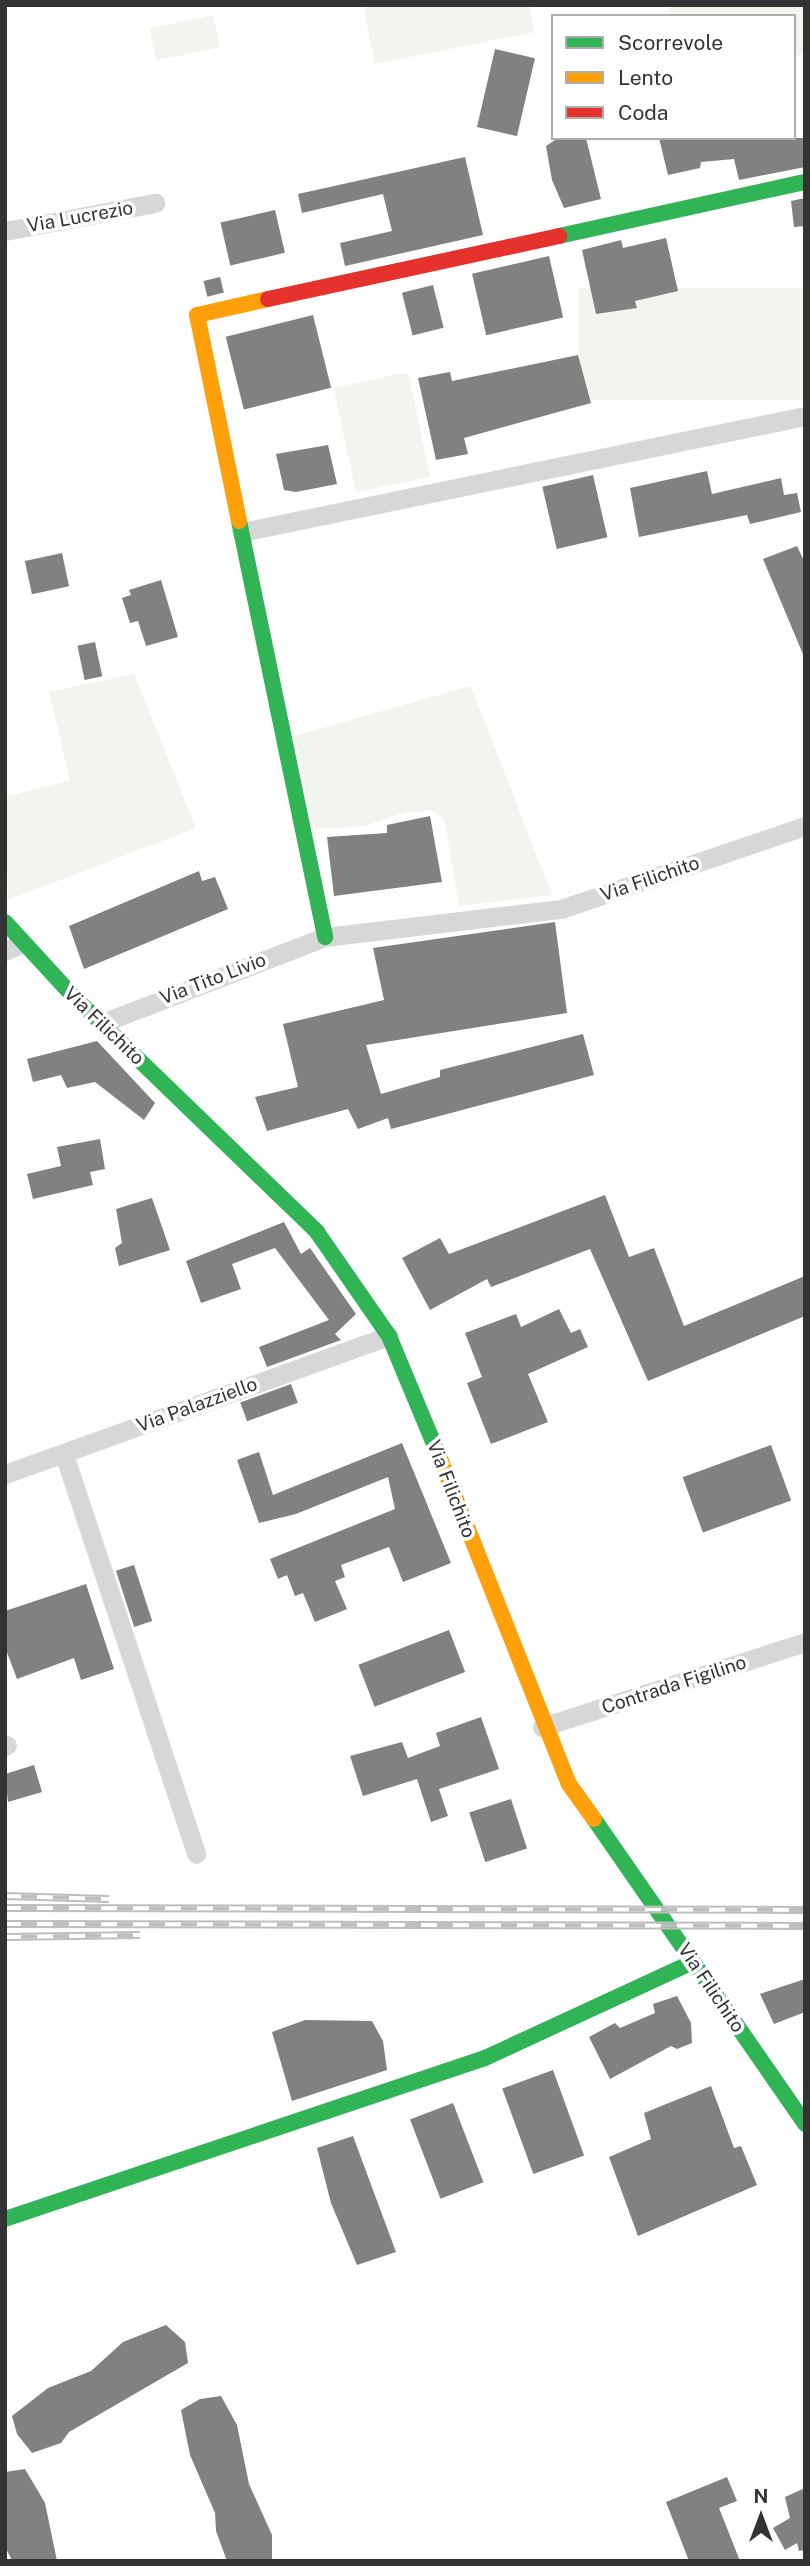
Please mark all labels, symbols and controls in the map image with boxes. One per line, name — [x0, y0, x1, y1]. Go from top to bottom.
legend — [551, 14, 796, 140]
text: Scorrevole — [618, 30, 723, 55]
text: Lento — [618, 65, 673, 90]
text: Coda — [618, 100, 668, 125]
street label: Via Lucrezio — [25, 196, 135, 238]
street label: Via Filichito — [598, 851, 702, 907]
street label: Via Tito Livio — [157, 948, 269, 1010]
street label: Via Filichito — [59, 982, 149, 1070]
street label: Via Palazziello — [134, 1373, 260, 1437]
street label: Via Filichito — [422, 1437, 480, 1541]
street label: Contrada Figilino — [599, 1651, 749, 1719]
street label: Via Filichito — [673, 1939, 749, 2037]
north arrow — [726, 2482, 796, 2552]
text: N — [754, 2485, 768, 2507]

